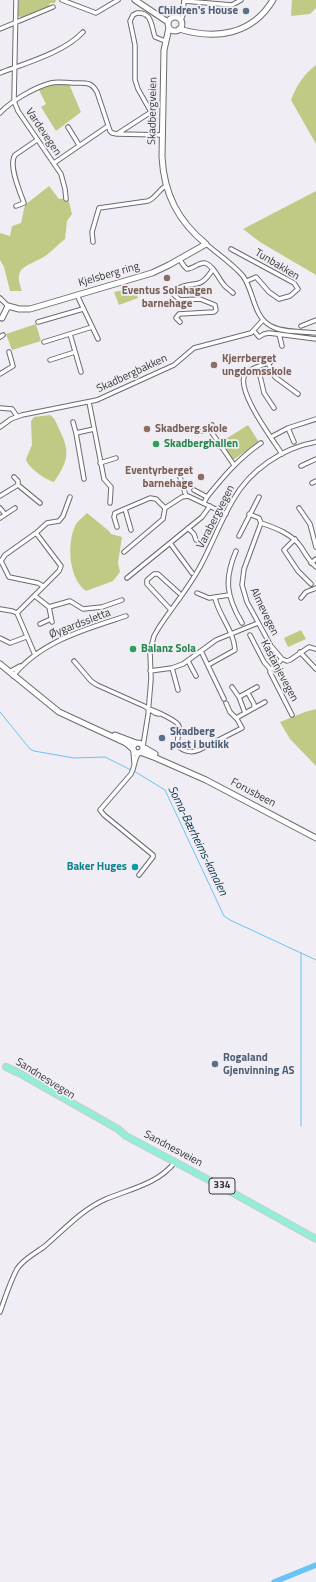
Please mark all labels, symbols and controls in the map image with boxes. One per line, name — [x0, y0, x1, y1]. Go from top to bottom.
place label: Children's House — [158, 4, 238, 18]
marker: Children's House — [241, 6, 251, 16]
street label: Skadbergveien — [146, 77, 160, 145]
street label: Vardevegen — [22, 106, 64, 158]
street label: Tunbakken — [252, 247, 302, 283]
street label: Kjelsberg ring — [77, 260, 141, 290]
marker: Eventus Solahagen barnehage — [162, 273, 172, 283]
place label: Eventus Solahagen barnehage — [122, 284, 212, 310]
street label: Skadbergbakken — [95, 352, 169, 396]
place label: Kjerrberget ungdomsskole — [222, 352, 292, 378]
marker: Kjerrberget ungdomsskole — [209, 360, 219, 370]
place label: Skadberg skole — [155, 422, 227, 436]
marker: Skadberg skole — [142, 424, 152, 434]
place label: Skadberghallen — [164, 437, 238, 451]
marker: Skadberghallen — [151, 439, 161, 449]
place label: Eventyrberget barnehage — [125, 464, 193, 490]
marker: Eventyrberget barnehage — [196, 472, 206, 482]
street label: Varabergvegen — [194, 483, 238, 551]
street label: Almevegen — [247, 586, 281, 638]
street label: Øygardssletta — [47, 606, 113, 642]
street label: Kastanjevegen — [257, 638, 301, 704]
place label: Balanz Sola — [141, 642, 196, 656]
marker: Balanz Sola — [128, 644, 138, 654]
place label: Skadberg post i butikk — [170, 725, 229, 751]
marker: Skadberg post i butikk — [157, 733, 167, 743]
street label: Forusbeen — [228, 776, 278, 810]
water label: Soma-Bærheims-kanalen — [164, 784, 230, 898]
place label: Baker Huges — [67, 860, 127, 874]
marker: Baker Huges — [130, 862, 140, 872]
place label: Rogaland Gjenvinning AS — [223, 1051, 294, 1077]
street label: Sandnesvegen — [13, 1056, 77, 1102]
marker: Rogaland Gjenvinning AS — [210, 1059, 220, 1069]
street label: Sandnesveien — [142, 1128, 204, 1170]
road number: 334 — [209, 1178, 235, 1194]

